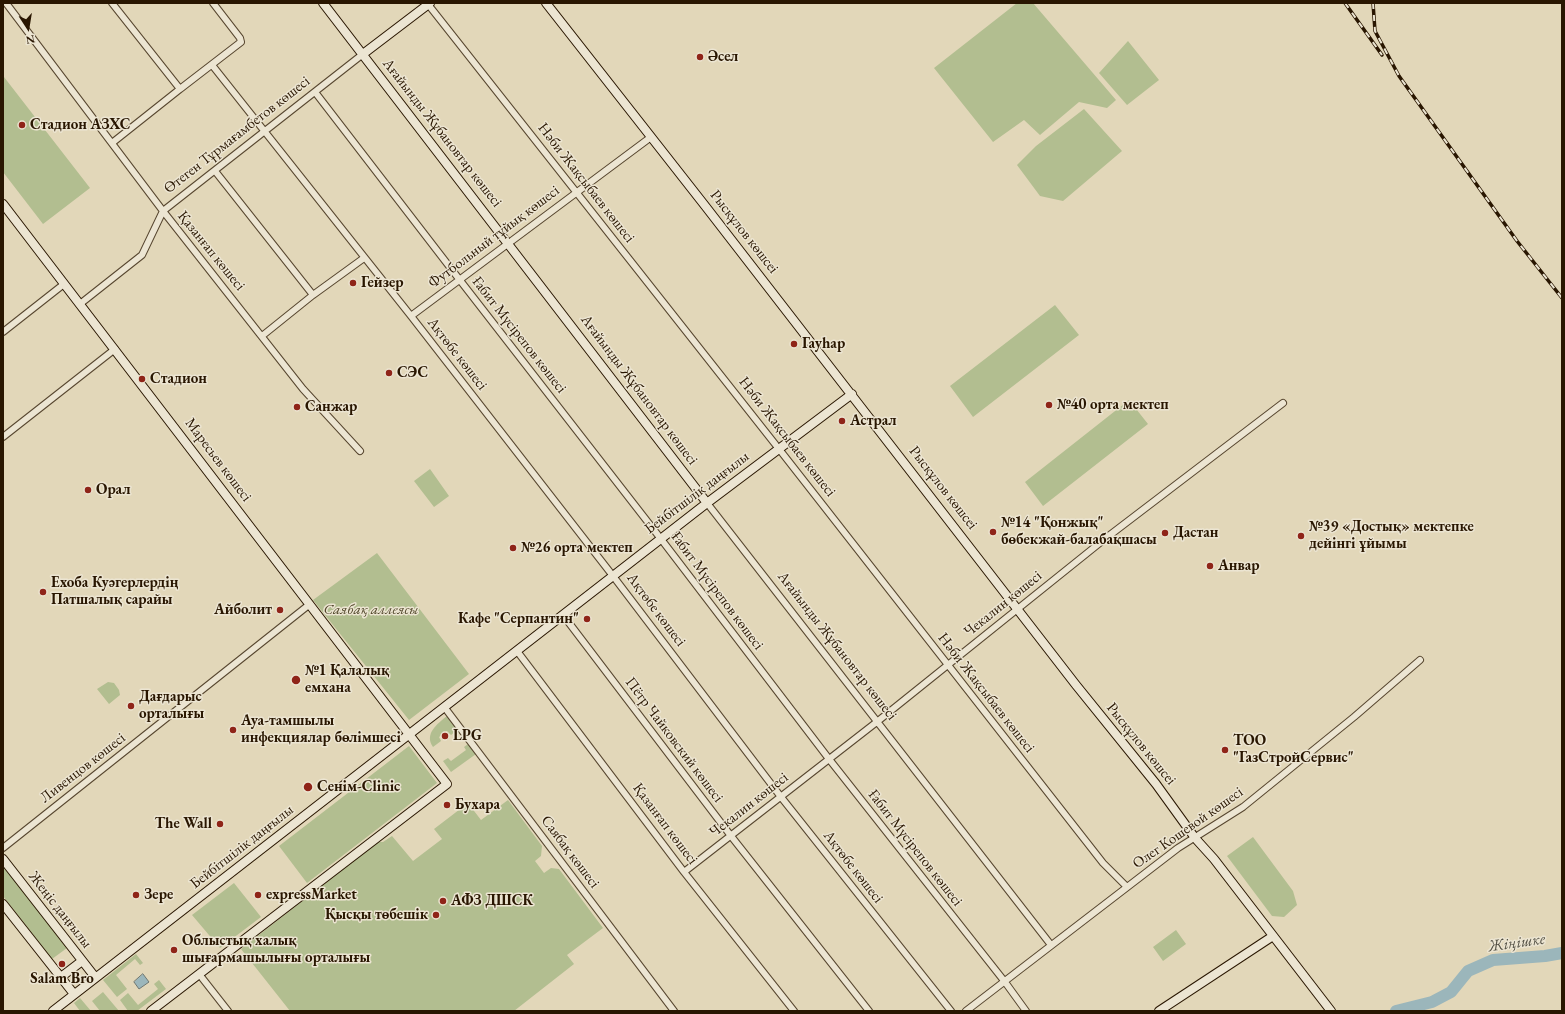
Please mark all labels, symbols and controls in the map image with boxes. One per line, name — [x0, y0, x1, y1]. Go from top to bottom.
north arrow — [8, 8, 48, 48]
text: N — [25, 32, 36, 48]
place label: Əсел — [708, 48, 738, 66]
marker: Əсел — [695, 52, 705, 62]
street label: Ағайынды Жұбановтар көшесі — [378, 55, 506, 211]
street label: Өтеген Тұрмағамбетов көшесі — [160, 72, 314, 198]
place label: Стадион АЗХС — [30, 116, 130, 134]
marker: Стадион АЗХС — [17, 120, 27, 130]
street label: Нәби Жақсыбаев көшесі — [534, 120, 638, 246]
street label: Футбольный тұйық көшесі — [425, 182, 563, 292]
street label: Рысқұлов көшсеі — [706, 187, 782, 277]
street label: Қазанғап көшесі — [173, 208, 249, 294]
street label: Ғабит Мүсірепов көшесі — [468, 273, 570, 397]
place label: Гейзер — [361, 274, 403, 292]
marker: Гейзер — [348, 278, 358, 288]
street label: Ағайынды Жұбановтар көшесі — [577, 311, 701, 469]
street label: Ақтөбе көшесі — [423, 314, 491, 394]
place label: Гауhар — [802, 335, 845, 353]
marker: Гауhар — [789, 339, 799, 349]
place label: СЭС — [397, 364, 428, 382]
marker: СЭС — [384, 368, 394, 378]
place label: Стадион — [150, 370, 207, 388]
marker: Стадион — [137, 374, 147, 384]
street label: Нәби Жақсыбаев көшесі — [735, 374, 839, 500]
place label: №40 орта мектеп — [1057, 396, 1169, 414]
place label: Санжар — [305, 398, 357, 416]
marker: №40 орта мектеп — [1044, 400, 1054, 410]
marker: Санжар — [292, 402, 302, 412]
place label: Астрал — [850, 412, 897, 430]
street label: Маресьев көшесі — [181, 415, 255, 505]
marker: Астрал — [837, 416, 847, 426]
street label: Рысқұлов көшсеі — [905, 443, 981, 533]
street label: Бейбітшілік даңғылы — [641, 448, 753, 538]
place label: Орал — [96, 481, 130, 499]
marker: Орал — [83, 485, 93, 495]
place label: №14 "Қонжық" бөбекжай-балабақшасы — [1001, 514, 1157, 549]
place label: №39 «Достық» мектепке дейінгі ұйымы — [1309, 518, 1474, 553]
place label: Дастан — [1173, 524, 1218, 542]
marker: №14 "Қонжық" бөбекжай-балабақшасы — [988, 527, 998, 537]
street label: Ғабит Мүсірепов көшесі — [667, 528, 767, 654]
marker: Дастан — [1160, 528, 1170, 538]
marker: №39 «Достық» мектепке дейінгі ұйымы — [1296, 531, 1306, 541]
place label: №26 орта мектеп — [521, 539, 633, 557]
marker: №26 орта мектеп — [508, 543, 518, 553]
place label: Анвар — [1218, 557, 1260, 575]
marker: Анвар — [1205, 561, 1215, 571]
street label: Чекалин көшесі — [960, 567, 1046, 641]
street label: Ағайынды Жұбановтар көшесі — [773, 568, 901, 724]
street label: Ақтөбе көшесі — [623, 570, 689, 650]
place label: Ехоба Куәгерлердің Патшалық сарайы — [51, 574, 178, 609]
marker: Ехоба Куәгерлердің Патшалық сарайы — [38, 587, 48, 597]
place label: Айболит — [214, 601, 272, 619]
park label: Саябақ аллеясы — [323, 601, 419, 619]
marker: Айболит — [275, 605, 285, 615]
place label: Кафе "Серпантин" — [458, 610, 579, 628]
marker: Кафе "Серпантин" — [582, 614, 592, 624]
street label: Нәби Жақсыбаев көшесі — [934, 630, 1038, 756]
place label: №1 Қалалық емхана — [305, 662, 389, 697]
marker: №1 Қалалық емхана — [290, 674, 302, 686]
street label: Пётр Чайковский көшесі — [621, 674, 727, 806]
place label: Дағдарыс орталығы — [139, 688, 204, 723]
street label: Рысқұлов көшсеі — [1102, 699, 1180, 789]
marker: Дағдарыс орталығы — [126, 701, 136, 711]
place label: Ауа-тамшылы инфекциялар бөлімшесі — [241, 712, 401, 747]
marker: Ауа-тамшылы инфекциялар бөлімшесі — [228, 725, 238, 735]
place label: LPG — [453, 727, 482, 745]
street label: Ливенцов көшесі — [37, 729, 129, 807]
marker: LPG — [440, 731, 450, 741]
place label: ТОО "ГазСтройСервис" — [1233, 732, 1354, 767]
marker: ТОО "ГазСтройСервис" — [1220, 745, 1230, 755]
street label: Чекалин көшесі — [706, 769, 792, 841]
place label: Сенім-Clinic — [317, 778, 400, 796]
street label: Қазанғап көшесі — [629, 780, 701, 868]
marker: Сенім-Clinic — [302, 781, 314, 793]
street label: Олег Кошевой көшесі — [1129, 783, 1247, 873]
street label: Ғабит Мүсірепов көшесі — [864, 786, 966, 910]
place label: Бухара — [455, 796, 500, 814]
marker: Бухара — [442, 800, 452, 810]
street label: Бейбітшілік даңғылы — [187, 801, 297, 893]
street label: Саябақ көшесі — [537, 812, 603, 892]
place label: The Wall — [155, 815, 212, 833]
marker: The Wall — [215, 819, 225, 829]
street label: Ақтөбе көшесі — [819, 827, 887, 907]
street label: Жеңіс даңғылы — [24, 868, 96, 952]
place label: Зере — [144, 886, 173, 904]
place label: expressMarket — [266, 886, 357, 904]
marker: Зере — [131, 890, 141, 900]
marker: expressMarket — [253, 890, 263, 900]
place label: АФЗ ДШСК — [451, 892, 533, 910]
marker: АФЗ ДШСК — [438, 896, 448, 906]
place label: Қысқы төбешік — [325, 906, 428, 924]
marker: Қысқы төбешік — [431, 910, 441, 920]
water label: Жіңішке — [1488, 930, 1546, 956]
place label: Облыстық халық шығармашылығы орталығы — [182, 932, 370, 967]
marker: Облыстық халық шығармашылығы орталығы — [169, 945, 179, 955]
marker: Salam Bro — [57, 959, 67, 969]
place label: Salam Bro — [30, 970, 94, 988]

